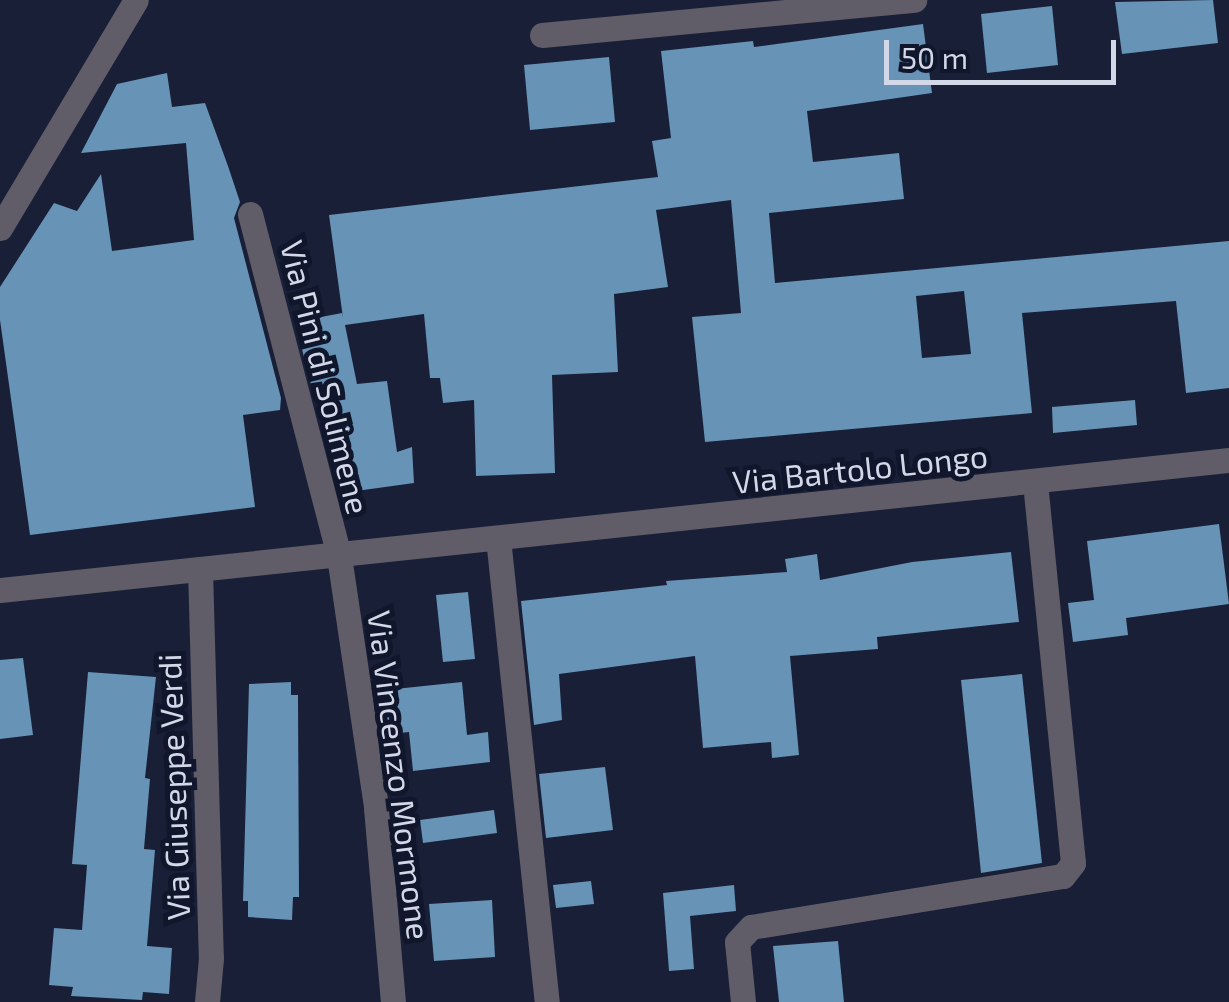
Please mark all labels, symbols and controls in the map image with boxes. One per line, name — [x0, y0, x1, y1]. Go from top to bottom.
scale bar — [889, 20, 1122, 82]
text: 50 m — [901, 39, 968, 75]
street label: Via Pini di Solimene — [273, 236, 379, 518]
street label: Via Bartolo Longo — [730, 435, 990, 501]
street label: Via Vincenzo Mormone — [361, 608, 439, 942]
street label: Via Giuseppe Verdi — [149, 653, 197, 921]

